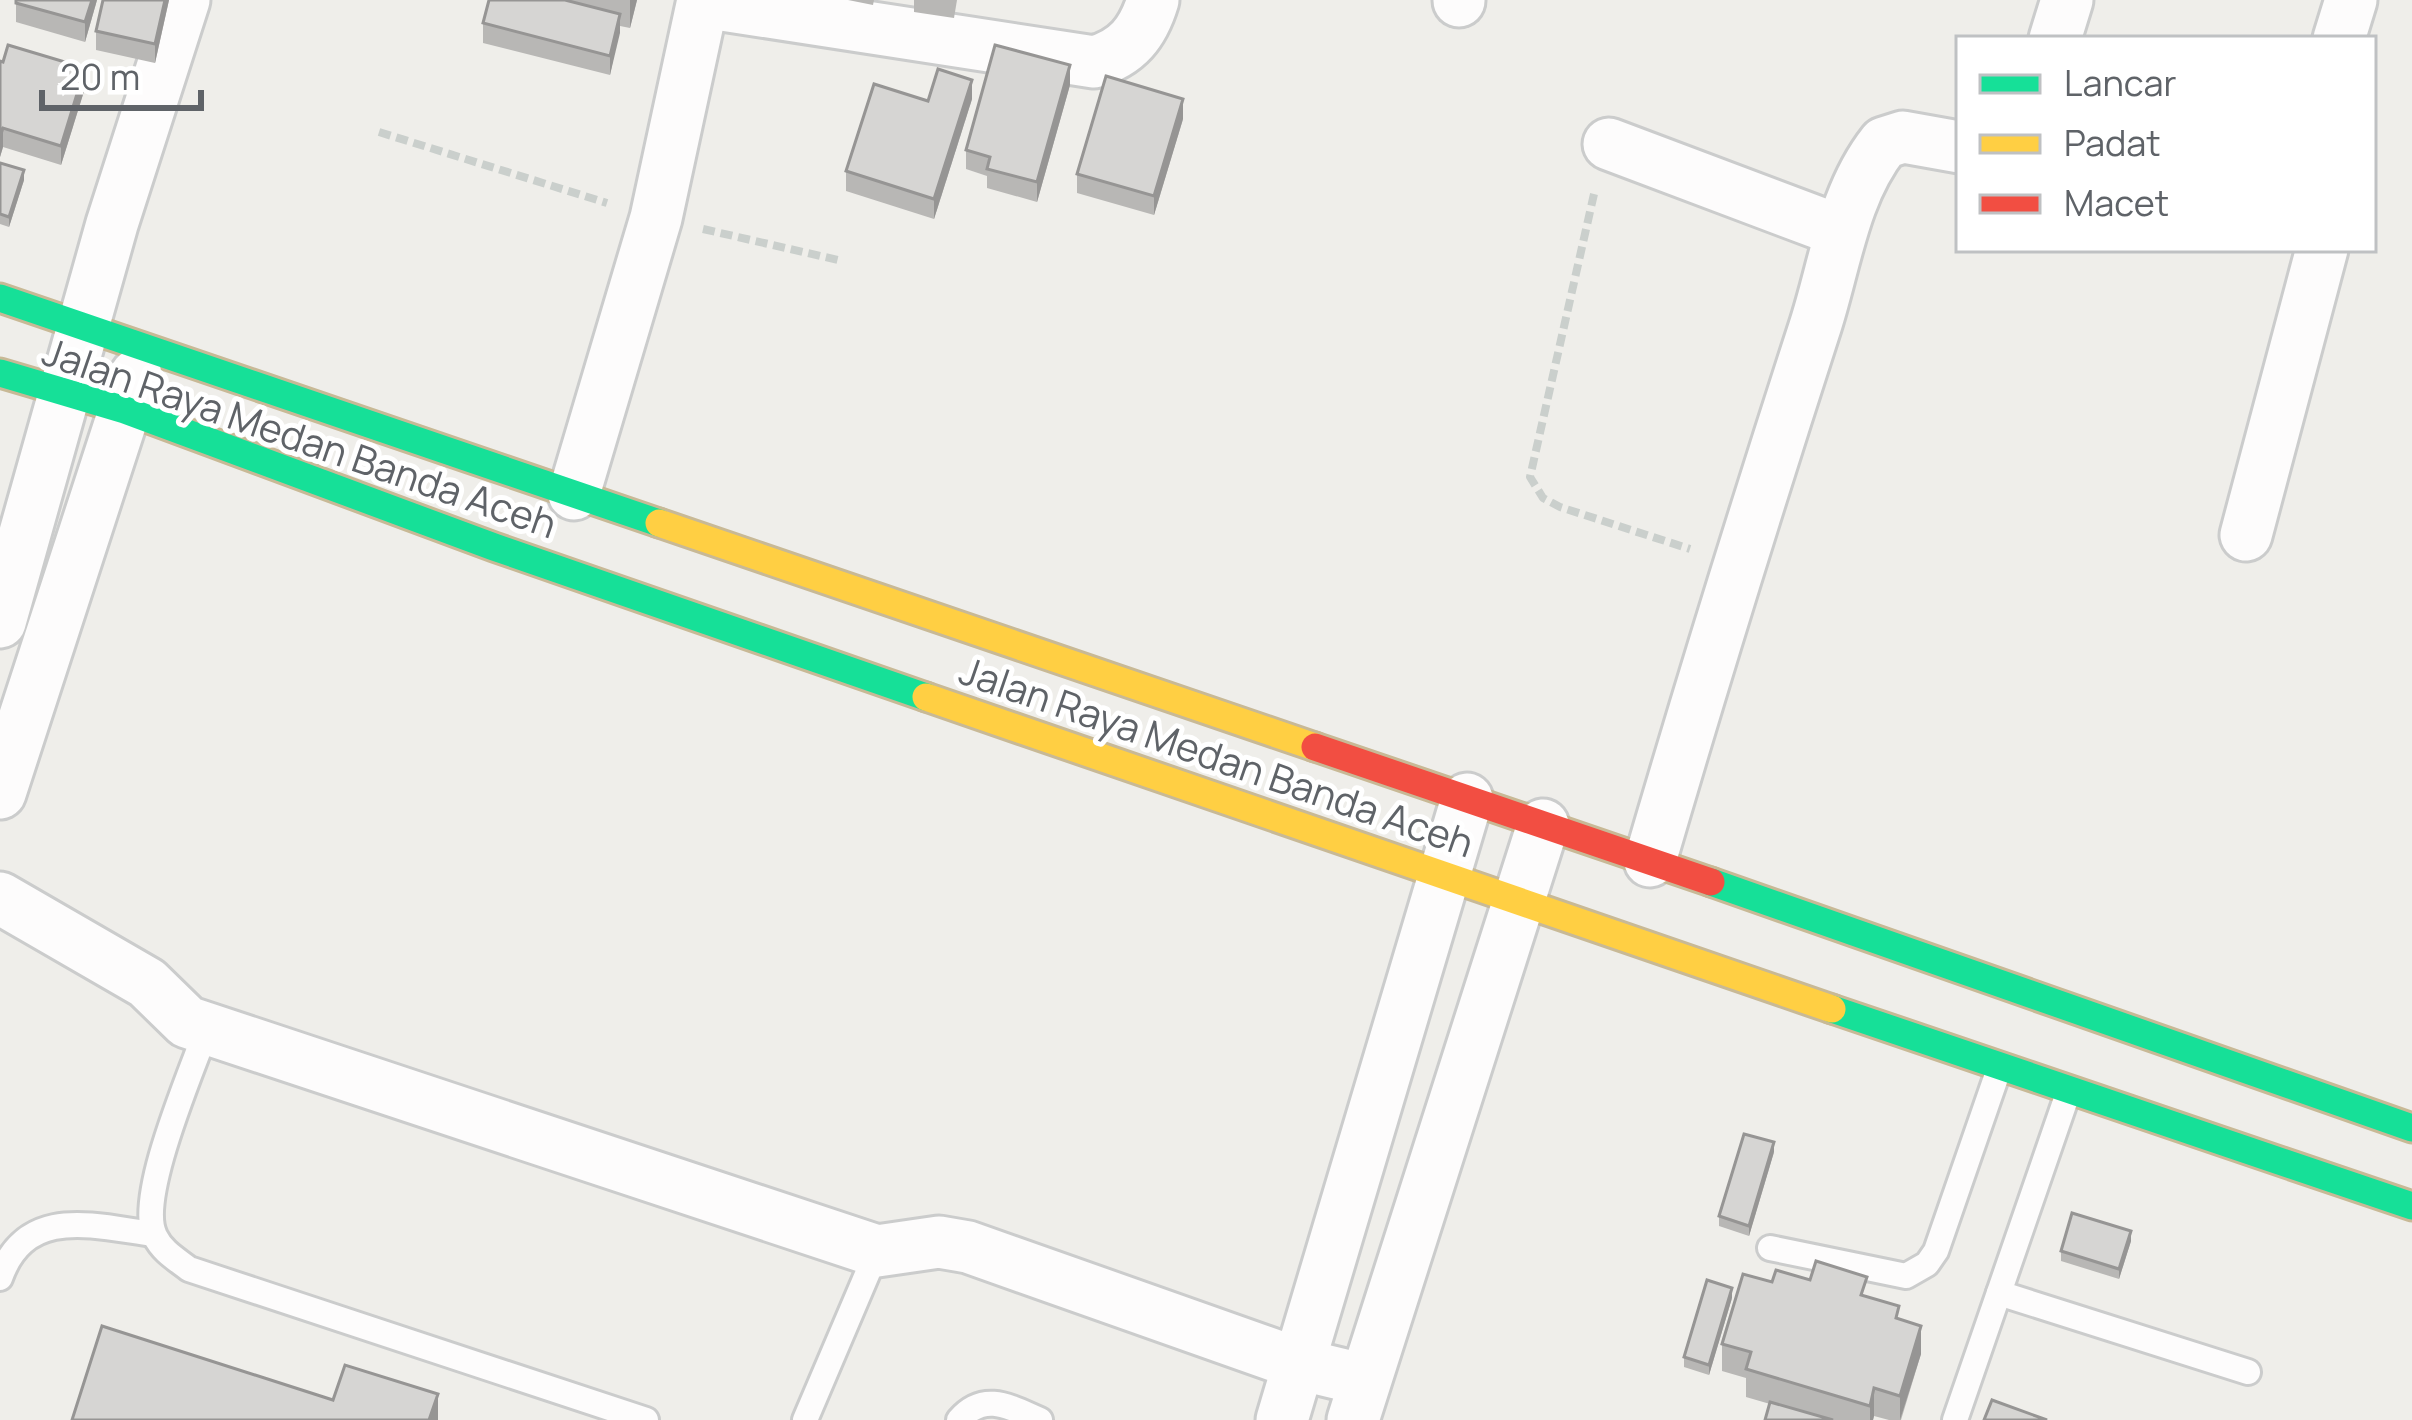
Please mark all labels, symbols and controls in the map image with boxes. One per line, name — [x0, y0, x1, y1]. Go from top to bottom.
scale bar — [42, 36, 201, 110]
legend — [1956, 36, 2376, 252]
text: 20 m — [60, 52, 140, 101]
text: Lancar — [2064, 58, 2176, 107]
text: Padat — [2064, 118, 2161, 167]
text: Macet — [2064, 178, 2169, 227]
street label: Jalan Raya Medan Banda Aceh — [36, 324, 564, 550]
street label: Jalan Raya Medan Banda Aceh — [953, 643, 1481, 869]

